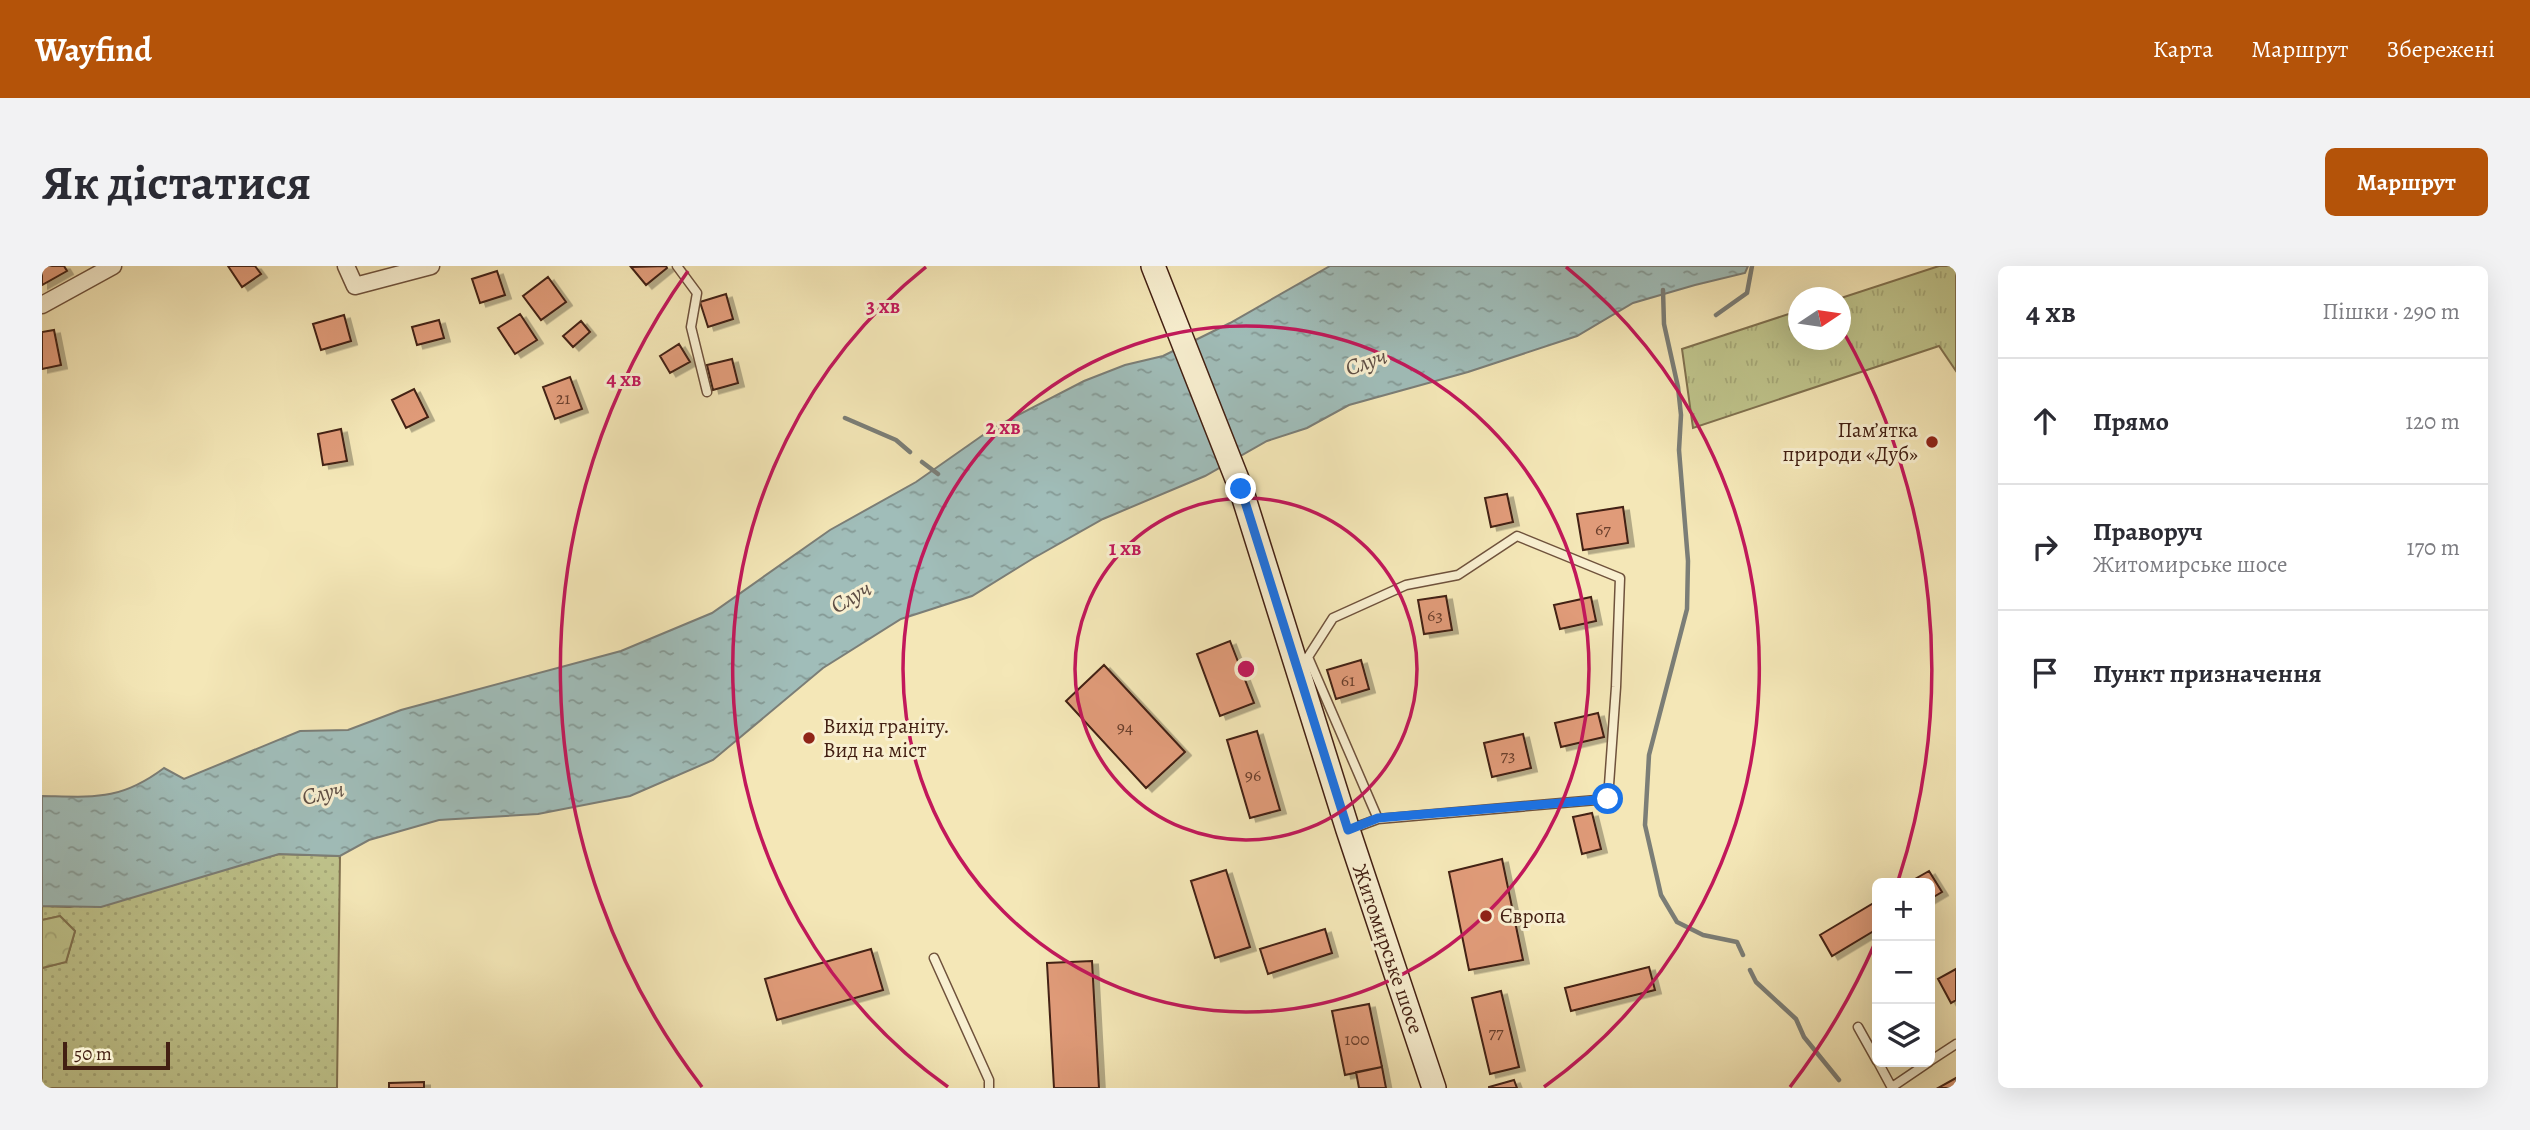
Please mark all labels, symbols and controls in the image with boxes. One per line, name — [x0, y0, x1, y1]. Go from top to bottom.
text: Wayfind — [35, 27, 152, 72]
text: Карта — [2153, 33, 2213, 65]
text: Маршрут — [2251, 33, 2348, 65]
text: Збережені — [2386, 33, 2495, 65]
button: Маршрут — [2325, 148, 2488, 216]
text: Як дістатися — [42, 149, 311, 216]
north arrow — [1788, 287, 1851, 350]
text: 3 хв — [866, 292, 900, 320]
text: 4 хв — [2026, 292, 2076, 332]
text: Пішки · 290 m — [2322, 296, 2460, 327]
water label: Случ — [1341, 340, 1391, 384]
text: 4 хв — [607, 365, 641, 393]
house number: 21 — [556, 386, 570, 410]
icon: ahead — [2026, 402, 2064, 440]
text: Прямо — [2093, 404, 2169, 439]
text: 120 m — [2405, 406, 2460, 437]
text: 2 хв — [985, 413, 1021, 441]
place label: Пам’ятка природи «Дуб» — [1782, 416, 1918, 468]
marker: Пам’ятка природи «Дуб» — [1924, 434, 1940, 450]
route end — [1225, 473, 1256, 504]
text: Праворуч — [2093, 514, 2203, 549]
house number: 67 — [1595, 517, 1611, 541]
icon: right — [2026, 528, 2064, 566]
text: 170 m — [2407, 532, 2460, 563]
text: 1 хв — [1109, 534, 1141, 562]
text: Житомирське шосе — [2093, 549, 2287, 580]
water label: Случ — [825, 573, 877, 621]
house number: 63 — [1427, 603, 1443, 627]
icon: arrive — [2026, 654, 2064, 692]
text: Пункт призначення — [2093, 656, 2322, 691]
centre of rings — [1234, 657, 1258, 681]
house number: 61 — [1341, 668, 1355, 692]
place label: Вихід граніту. Вид на міст — [823, 712, 950, 764]
house number: 94 — [1117, 715, 1133, 739]
marker: Вихід граніту. Вид на міст — [801, 730, 817, 746]
house number: 73 — [1500, 743, 1516, 767]
house number: 96 — [1245, 763, 1261, 787]
water label: Случ — [299, 773, 347, 813]
route start — [1592, 783, 1623, 814]
street label: Житомирське шосе — [1346, 861, 1430, 1037]
map controls — [1872, 878, 1935, 1067]
button: + — [1872, 878, 1935, 941]
place label: Європа — [1500, 902, 1566, 930]
marker: Європа — [1478, 908, 1494, 924]
button: − — [1872, 941, 1935, 1004]
button: layers — [1872, 1004, 1935, 1067]
house number: 77 — [1488, 1020, 1504, 1044]
house number: 100 — [1344, 1027, 1370, 1051]
scale bar — [63, 1039, 170, 1071]
text: 50 m — [74, 1041, 112, 1067]

